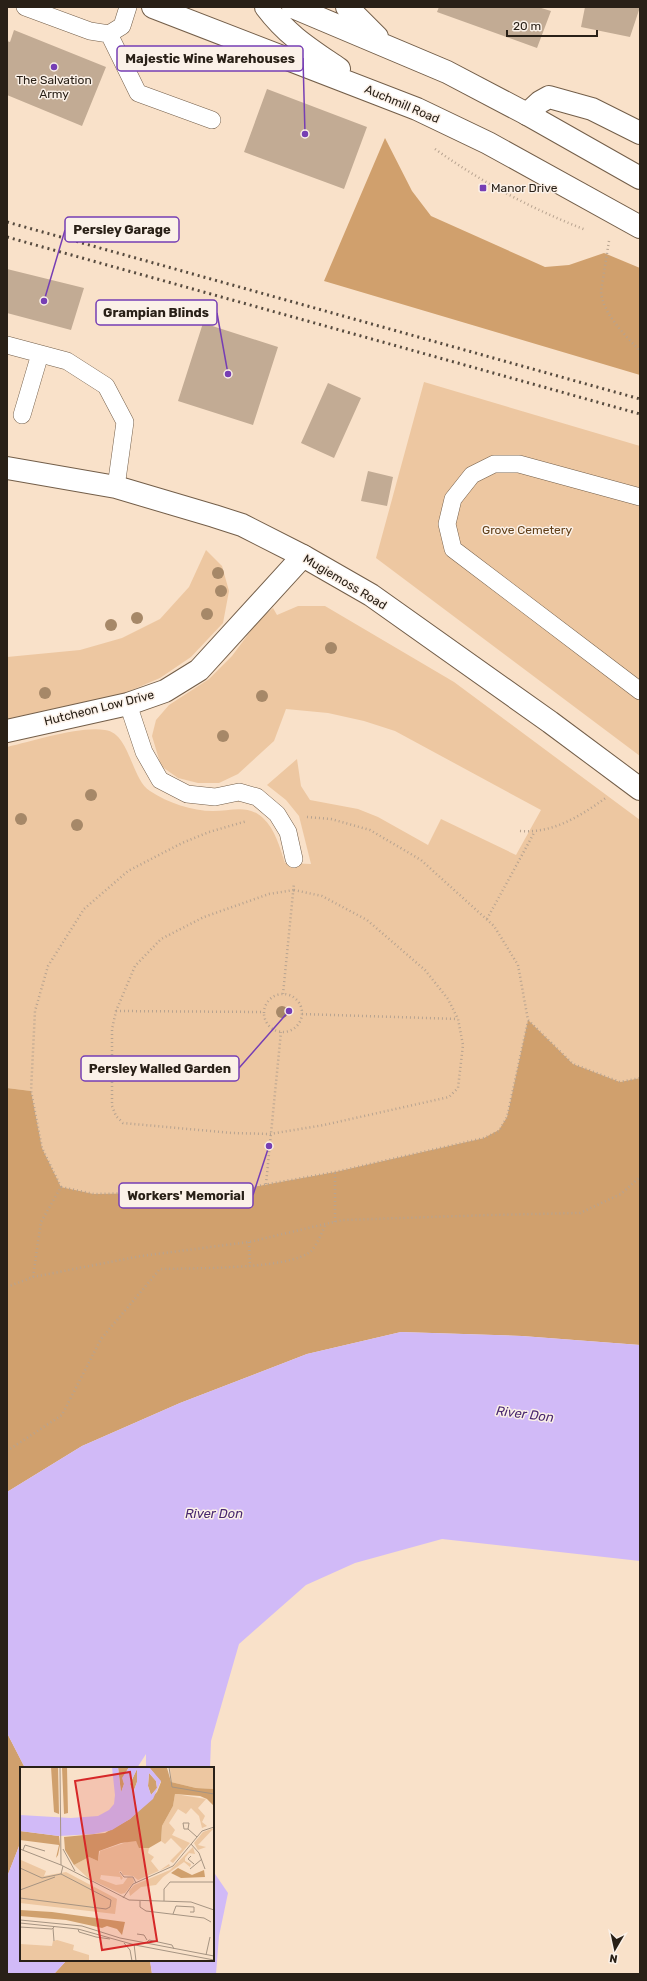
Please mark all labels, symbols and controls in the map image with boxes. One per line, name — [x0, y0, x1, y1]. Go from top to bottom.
scale bar — [507, 12, 597, 38]
text: 20 m — [513, 19, 541, 33]
callout: Majestic Wine Warehouses — [117, 46, 303, 71]
text: Majestic Wine Warehouses — [125, 51, 295, 66]
marker: The Salvation Army — [49, 62, 59, 72]
place label: The Salvation Army — [16, 73, 92, 101]
street label: Auchmill Road — [362, 82, 442, 126]
place label: Manor Drive — [491, 181, 558, 195]
marker: Manor Drive — [478, 183, 488, 193]
callout: Persley Garage — [65, 217, 179, 242]
text: Persley Garage — [73, 222, 171, 237]
callout: Grampian Blinds — [96, 300, 217, 325]
text: Grampian Blinds — [103, 305, 209, 320]
park label: Grove Cemetery — [482, 523, 572, 537]
street label: Mugiemoss Road — [301, 552, 389, 612]
street label: Hutcheon Low Drive — [43, 688, 156, 728]
callout: Persley Walled Garden — [81, 1056, 239, 1081]
text: Persley Walled Garden — [89, 1061, 231, 1076]
callout: Workers' Memorial — [119, 1183, 253, 1208]
text: Workers' Memorial — [127, 1188, 245, 1203]
water label: River Don — [495, 1403, 555, 1425]
water label: River Don — [185, 1506, 243, 1521]
inset map — [20, 1767, 214, 1961]
north arrow — [595, 1929, 635, 1969]
text: N — [609, 1951, 618, 1965]

